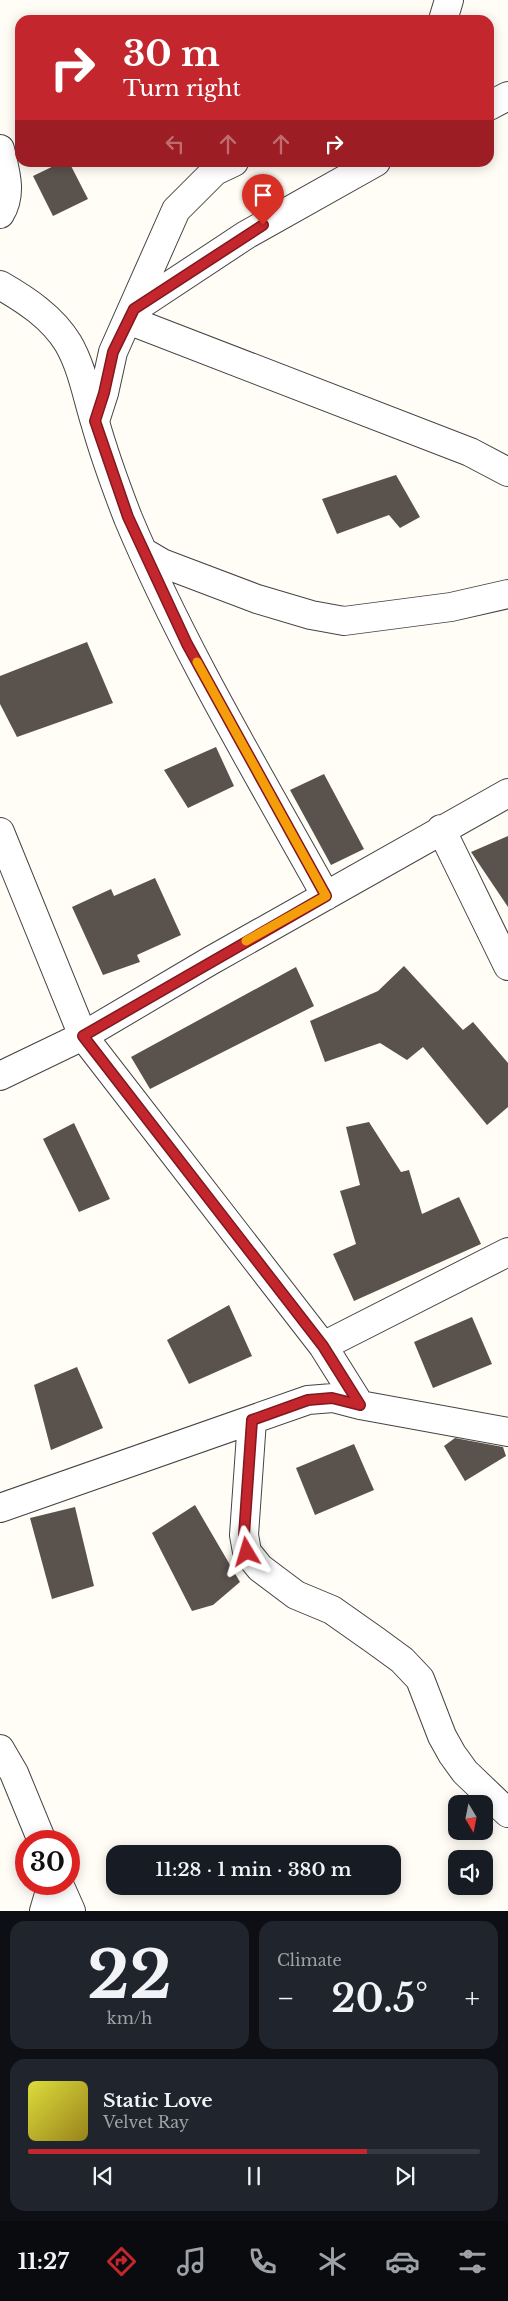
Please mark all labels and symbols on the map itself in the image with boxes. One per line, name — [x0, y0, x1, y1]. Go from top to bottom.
pin — [242, 174, 284, 225]
position arrow — [220, 1525, 272, 1577]
north arrow — [448, 1795, 492, 1840]
speed limit sign: 30 — [15, 1830, 80, 1895]

